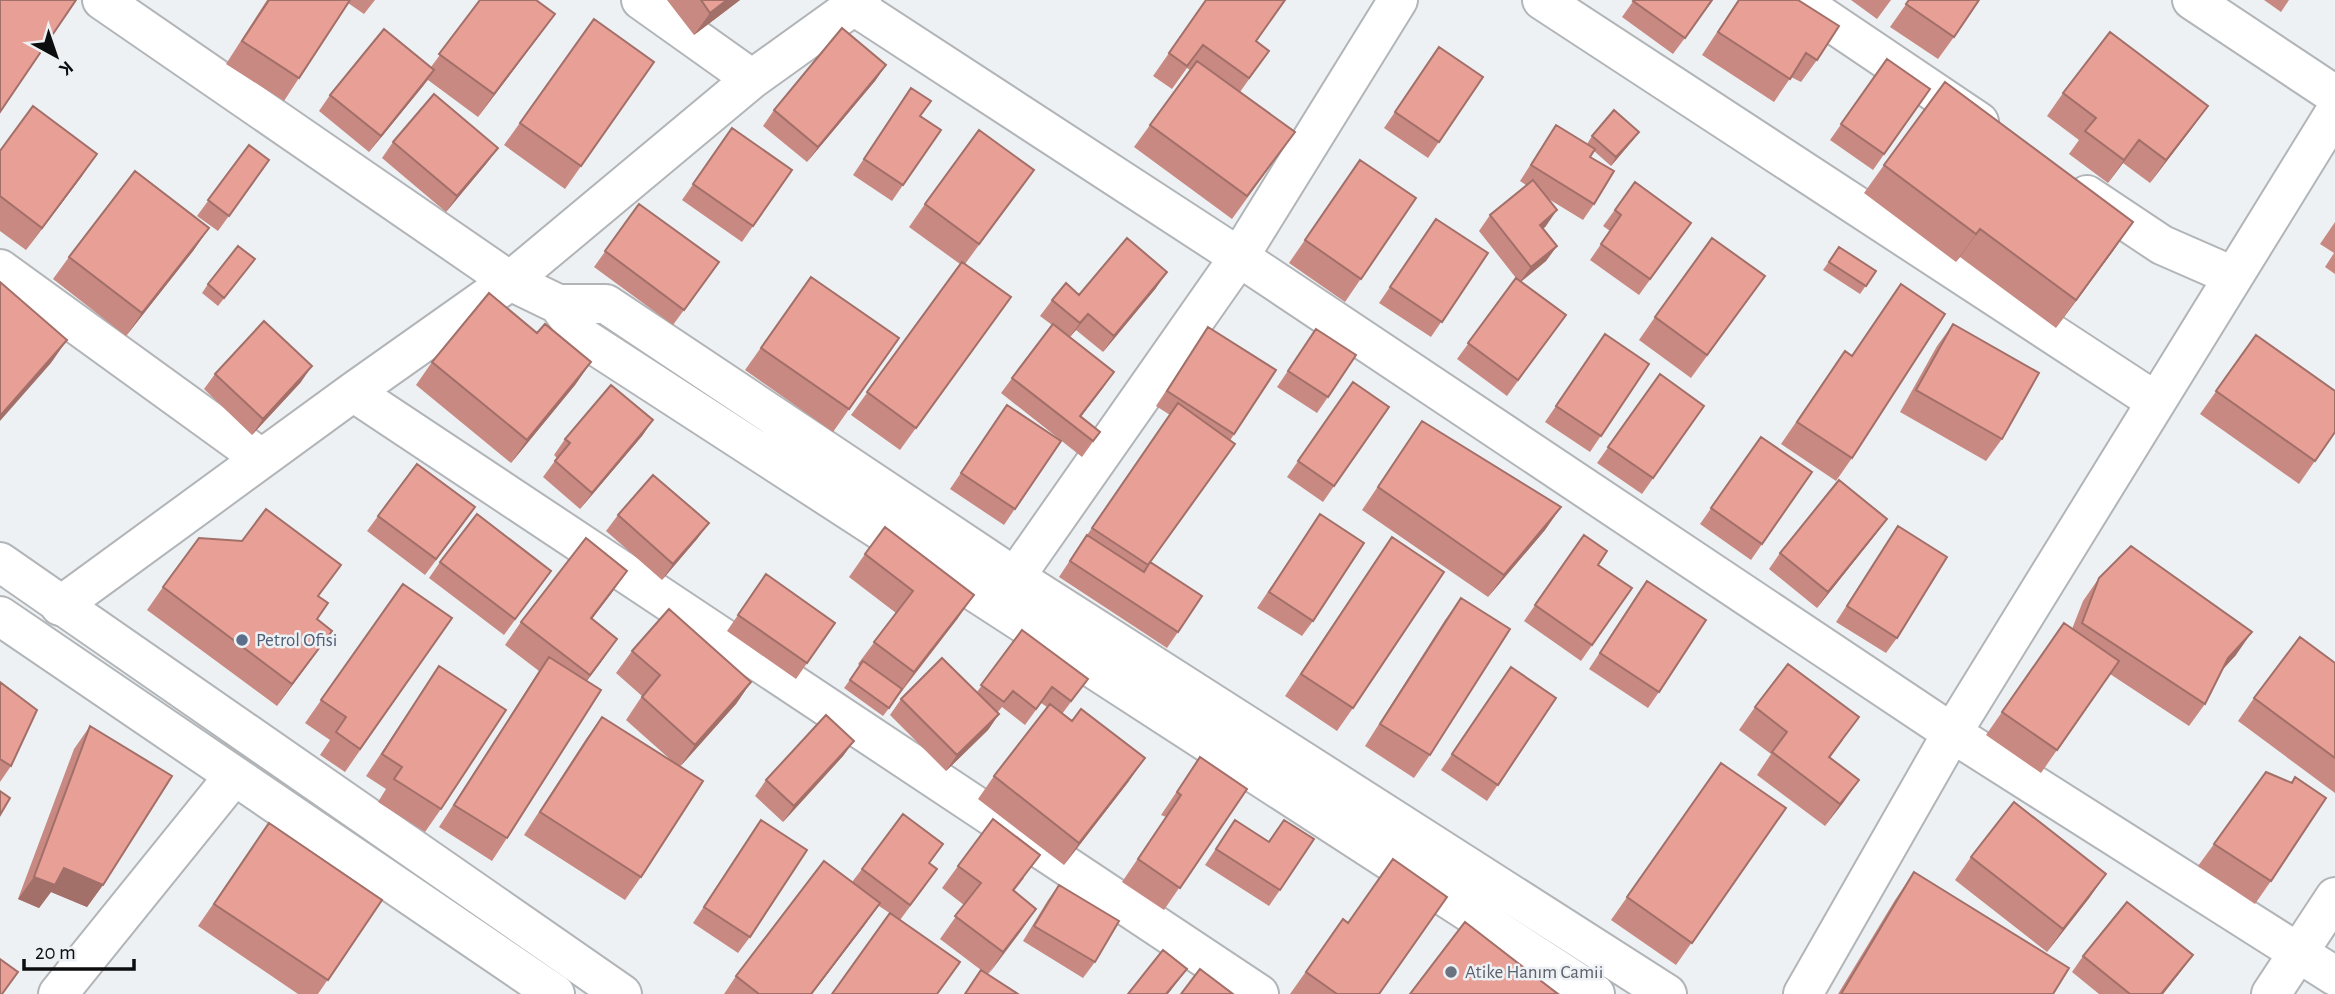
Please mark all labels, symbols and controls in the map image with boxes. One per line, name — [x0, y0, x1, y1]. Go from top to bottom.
north arrow — [21, 21, 91, 91]
text: K — [55, 57, 76, 79]
place label: Petrol Ofisi — [256, 631, 337, 650]
marker: Petrol Ofisi — [234, 632, 250, 648]
scale bar — [24, 928, 135, 972]
text: 20 m — [35, 942, 76, 963]
place label: Atike Hanım Camii — [1465, 963, 1603, 982]
marker: Atike Hanım Camii — [1443, 964, 1459, 980]

